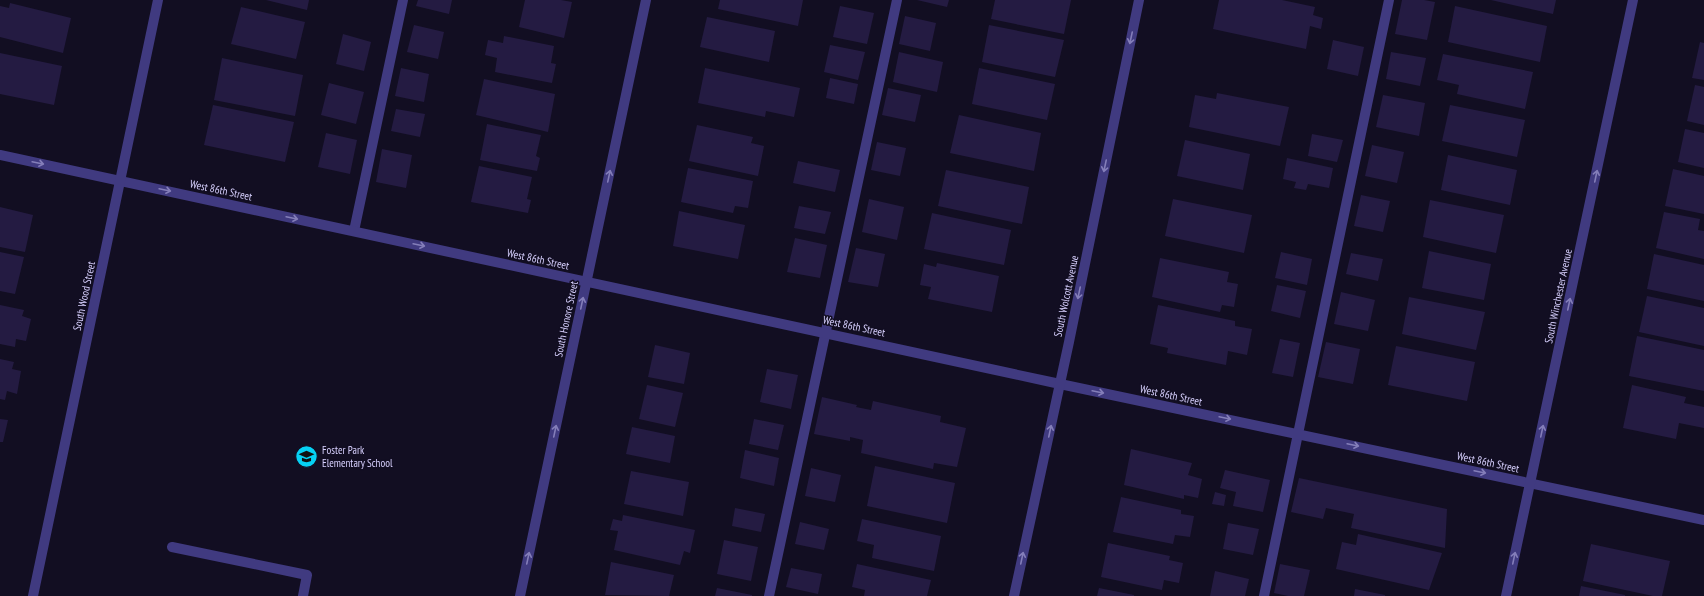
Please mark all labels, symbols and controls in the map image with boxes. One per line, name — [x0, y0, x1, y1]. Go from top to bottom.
one-way arrow — [1127, 31, 1135, 44]
one-way arrow — [1101, 159, 1109, 172]
one-way arrow — [31, 160, 44, 168]
one-way arrow — [605, 170, 613, 183]
one-way arrow — [1592, 170, 1600, 183]
street label: West 86th Street — [188, 177, 254, 203]
one-way arrow — [159, 187, 172, 195]
one-way arrow — [286, 214, 299, 222]
one-way arrow — [413, 242, 426, 250]
street label: West 86th Street — [505, 246, 571, 272]
street label: South Winchester Avenue — [1541, 247, 1575, 345]
street label: South Wolcott Avenue — [1051, 254, 1082, 338]
street label: South Wood Street — [70, 260, 98, 332]
street label: South Honore Street — [551, 280, 581, 358]
one-way arrow — [1074, 286, 1082, 299]
one-way arrow — [578, 297, 586, 310]
one-way arrow — [1565, 297, 1573, 310]
street label: West 86th Street — [821, 313, 887, 339]
street label: West 86th Street — [1138, 382, 1204, 408]
one-way arrow — [1091, 388, 1104, 396]
one-way arrow — [1218, 415, 1231, 423]
one-way arrow — [551, 424, 559, 437]
one-way arrow — [1046, 425, 1054, 438]
one-way arrow — [1538, 425, 1546, 438]
one-way arrow — [1346, 442, 1359, 450]
school or university icon: Foster Park Elementary School — [294, 443, 320, 469]
place label: Foster Park Elementary School — [322, 443, 393, 470]
street label: West 86th Street — [1455, 449, 1521, 475]
one-way arrow — [1473, 469, 1486, 477]
one-way arrow — [524, 552, 532, 565]
one-way arrow — [1019, 552, 1027, 565]
one-way arrow — [1511, 552, 1519, 565]

